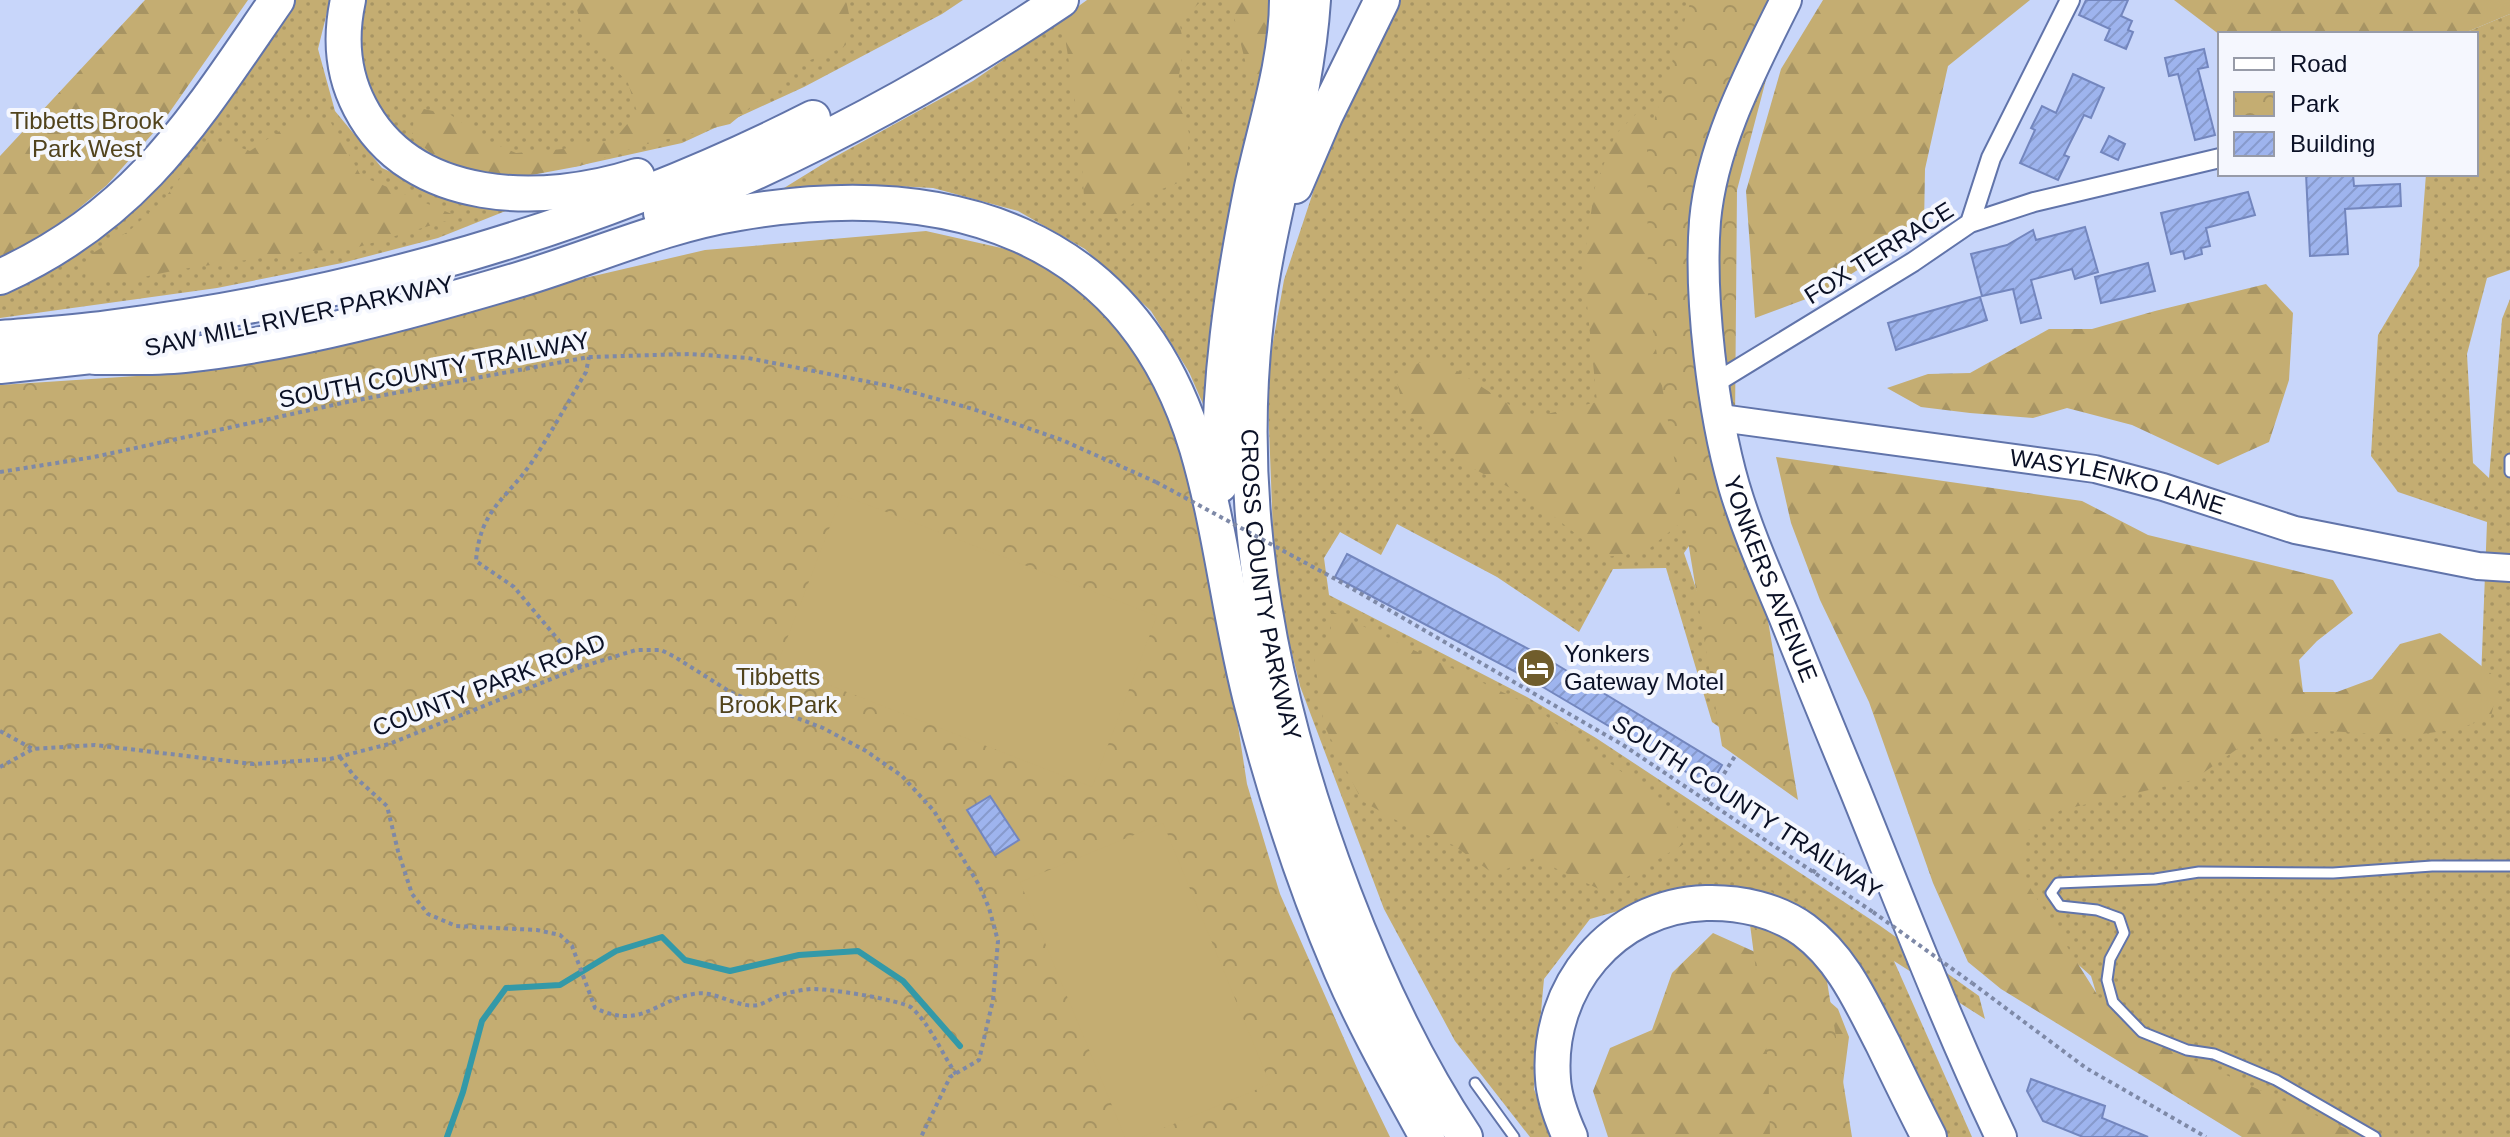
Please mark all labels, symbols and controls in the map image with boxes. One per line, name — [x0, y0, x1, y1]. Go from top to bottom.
legend — [2218, 32, 2478, 176]
text: Road — [2290, 50, 2347, 77]
text: Park — [2290, 90, 2340, 117]
park label: Tibbetts Brook Park West — [10, 107, 165, 162]
text: Building — [2290, 130, 2375, 157]
street label: FOX TERRACE — [1799, 196, 1958, 309]
street label: SAW MILL RIVER PARKWAY — [142, 270, 456, 361]
street label: SOUTH COUNTY TRAILWAY — [276, 326, 592, 413]
street label: CROSS COUNTY PARKWAY — [1237, 429, 1307, 743]
street label: WASYLENKO LANE — [2008, 444, 2229, 519]
street label: YONKERS AVENUE — [1719, 472, 1823, 686]
street label: COUNTY PARK ROAD — [369, 628, 609, 741]
place label: Yonkers Gateway Motel — [1564, 640, 1724, 695]
hotel icon: Yonkers Gateway Motel — [1515, 647, 1557, 689]
park label: Tibbetts Brook Park — [719, 663, 838, 718]
street label: SOUTH COUNTY TRAILWAY — [1607, 709, 1887, 904]

